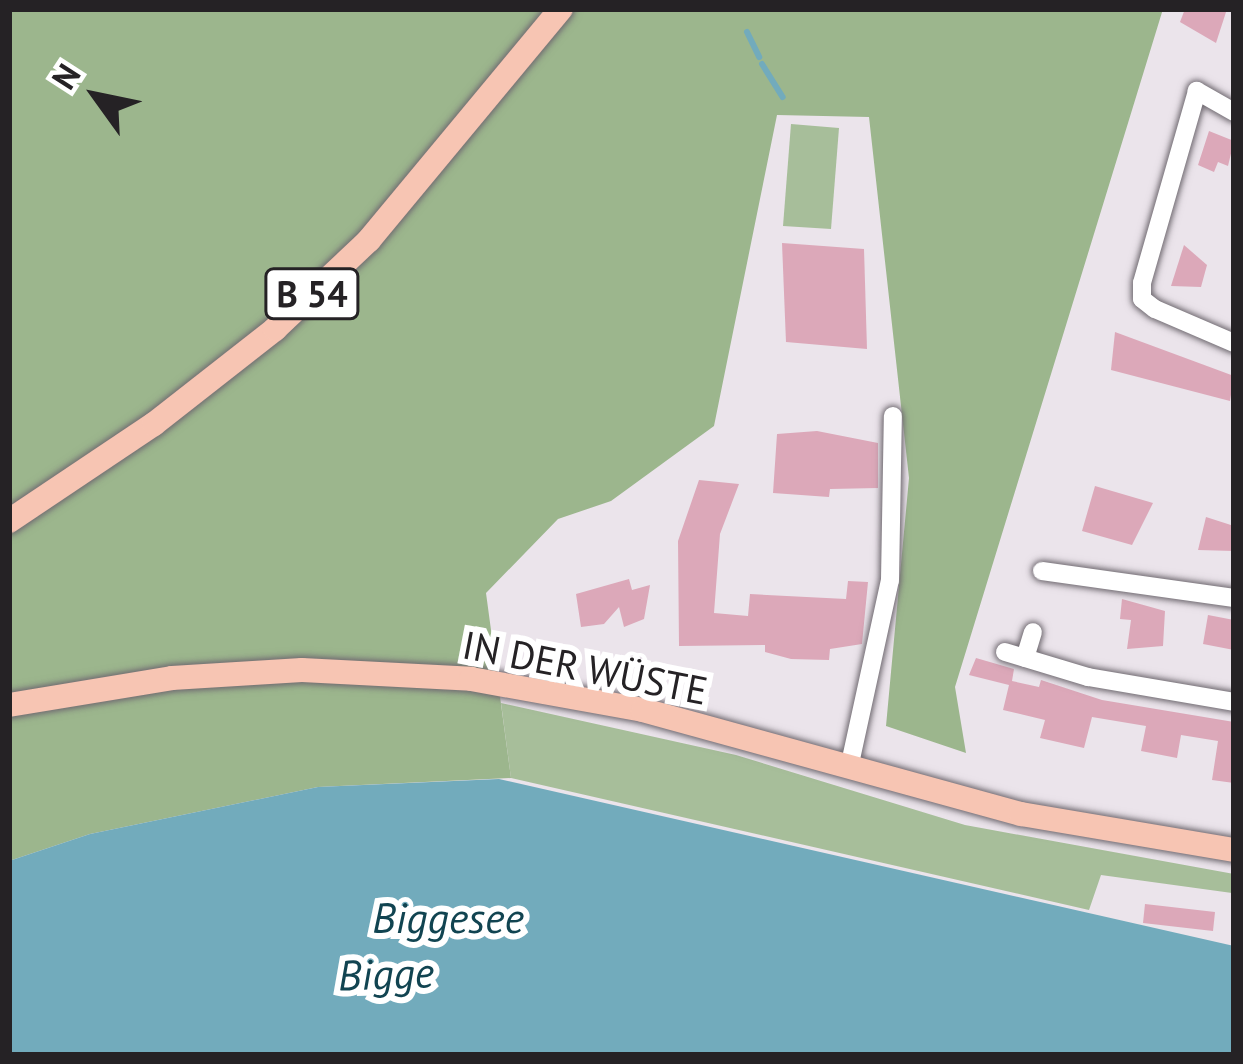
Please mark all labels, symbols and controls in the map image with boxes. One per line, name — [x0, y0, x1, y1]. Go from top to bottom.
north arrow — [36, 36, 156, 156]
text: N — [41, 55, 89, 97]
road number: B 54 — [264, 264, 360, 324]
street label: IN DER WÜSTE — [458, 621, 712, 715]
water label: Biggesee — [372, 893, 524, 943]
water label: Bigge — [337, 947, 435, 1001]

